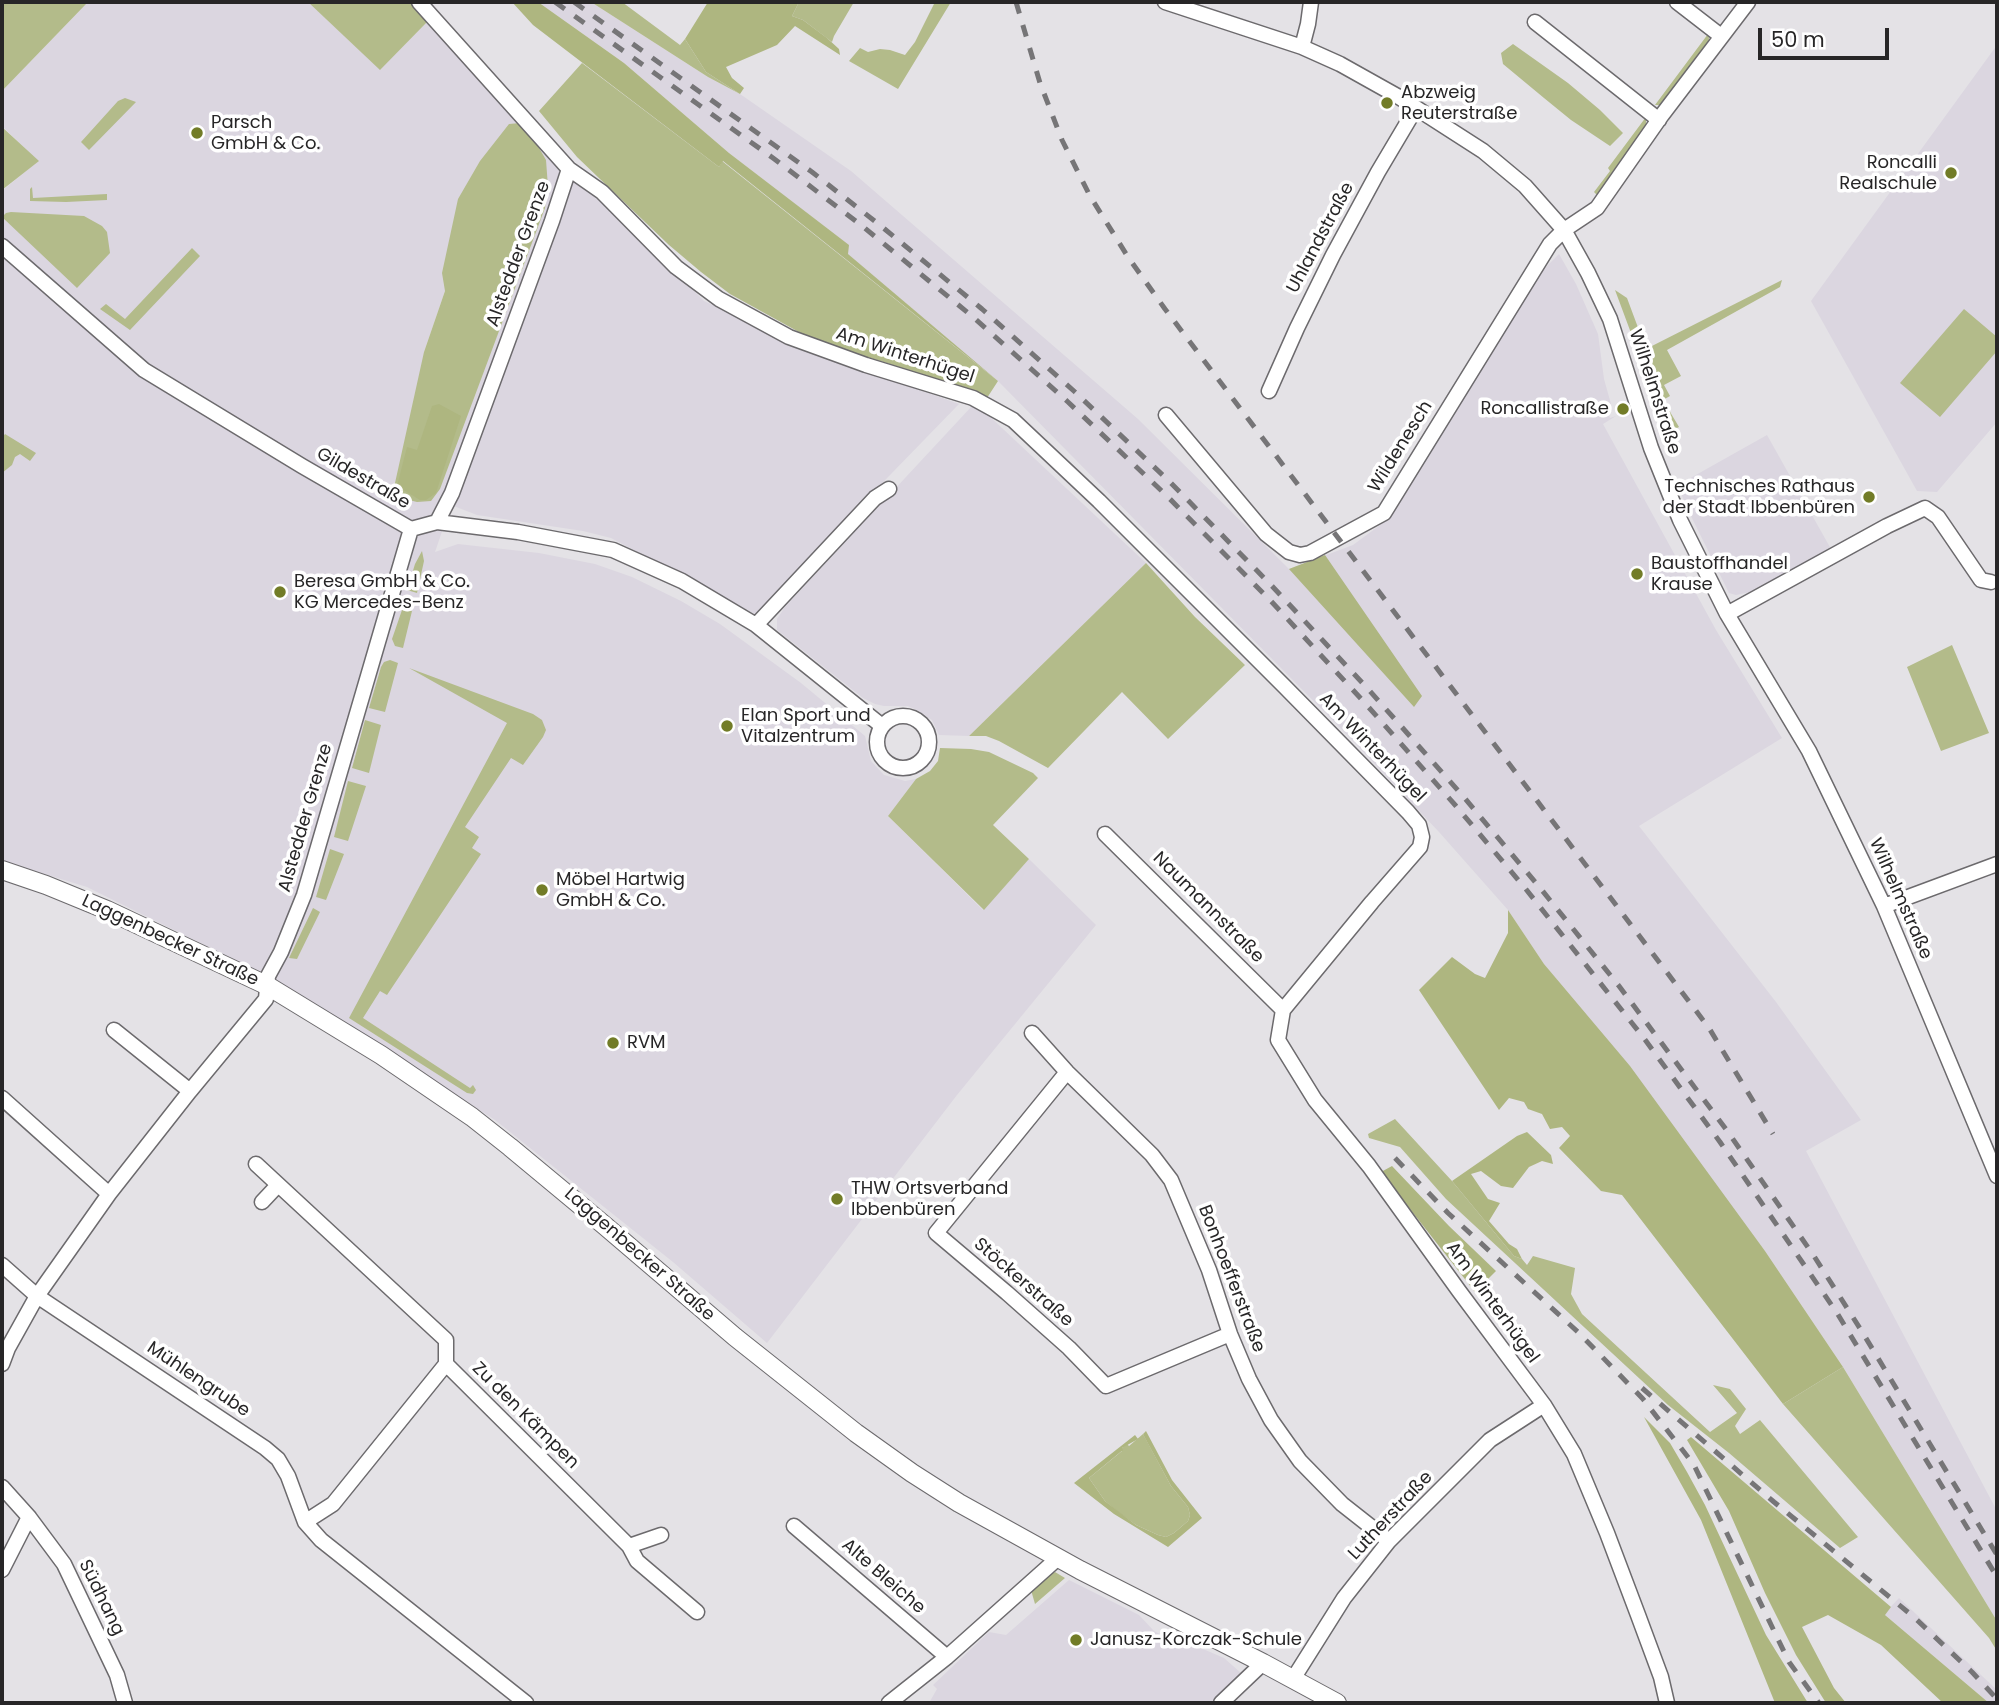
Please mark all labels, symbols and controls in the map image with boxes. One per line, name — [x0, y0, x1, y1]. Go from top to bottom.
scale bar — [1761, 14, 1892, 58]
text: 50 m — [1771, 25, 1825, 54]
place label: Abzweig Reuterstraße — [1401, 82, 1517, 124]
marker: Abzweig Reuterstraße — [1379, 95, 1395, 111]
place label: Parsch GmbH & Co. — [211, 112, 320, 154]
marker: Parsch GmbH & Co. — [189, 125, 205, 141]
place label: Roncalli Realschule — [1839, 152, 1937, 194]
marker: Roncalli Realschule — [1943, 165, 1959, 181]
street label: Alstedder Grenze — [483, 178, 555, 330]
street label: Uhlandstraße — [1283, 179, 1359, 297]
street label: Am Winterhügel — [833, 323, 977, 389]
street label: Wilhelmstraße — [1624, 327, 1684, 457]
street label: Wildenesch — [1364, 397, 1438, 497]
place label: Roncallistraße — [1480, 398, 1609, 420]
marker: Roncallistraße — [1615, 401, 1631, 417]
street label: Gildestraße — [312, 444, 414, 514]
place label: Technisches Rathaus der Stadt Ibbenbüren — [1663, 476, 1855, 518]
marker: Technisches Rathaus der Stadt Ibbenbüren — [1861, 489, 1877, 505]
place label: Baustoffhandel Krause — [1651, 553, 1788, 596]
marker: Baustoffhandel Krause — [1629, 566, 1645, 582]
place label: Beresa GmbH & Co. KG Mercedes-Benz — [294, 571, 470, 614]
marker: Beresa GmbH & Co. KG Mercedes-Benz — [272, 584, 288, 600]
street label: Am Winterhügel — [1314, 689, 1430, 807]
place label: Elan Sport und Vitalzentrum — [741, 705, 871, 748]
marker: Elan Sport und Vitalzentrum — [719, 718, 735, 734]
street label: Alstedder Grenze — [274, 741, 338, 895]
street label: Wilhelmstraße — [1864, 835, 1936, 963]
street label: Naumannstraße — [1148, 848, 1268, 968]
place label: Möbel Hartwig GmbH & Co. — [556, 869, 685, 912]
marker: Möbel Hartwig GmbH & Co. — [534, 882, 550, 898]
street label: Laggenbecker Straße — [78, 891, 262, 991]
place label: RVM — [627, 1032, 666, 1054]
marker: RVM — [605, 1035, 621, 1051]
place label: THW Ortsverband Ibbenbüren — [851, 1178, 1008, 1220]
street label: Laggenbecker Straße — [559, 1184, 719, 1326]
marker: THW Ortsverband Ibbenbüren — [829, 1191, 845, 1207]
street label: Bonhoefferstraße — [1193, 1202, 1269, 1356]
street label: Stöckerstraße — [969, 1234, 1077, 1332]
street label: Am Winterhügel — [1441, 1238, 1543, 1368]
street label: Mühlengrube — [142, 1338, 254, 1422]
street label: Zu den Kämpen — [467, 1358, 583, 1474]
street label: Lutherstraße — [1344, 1467, 1438, 1565]
street label: Alte Bleiche — [837, 1535, 929, 1619]
street label: Südhang — [73, 1557, 129, 1639]
place label: Janusz-Korczak-Schule — [1090, 1629, 1302, 1651]
marker: Janusz-Korczak-Schule — [1068, 1632, 1084, 1648]

